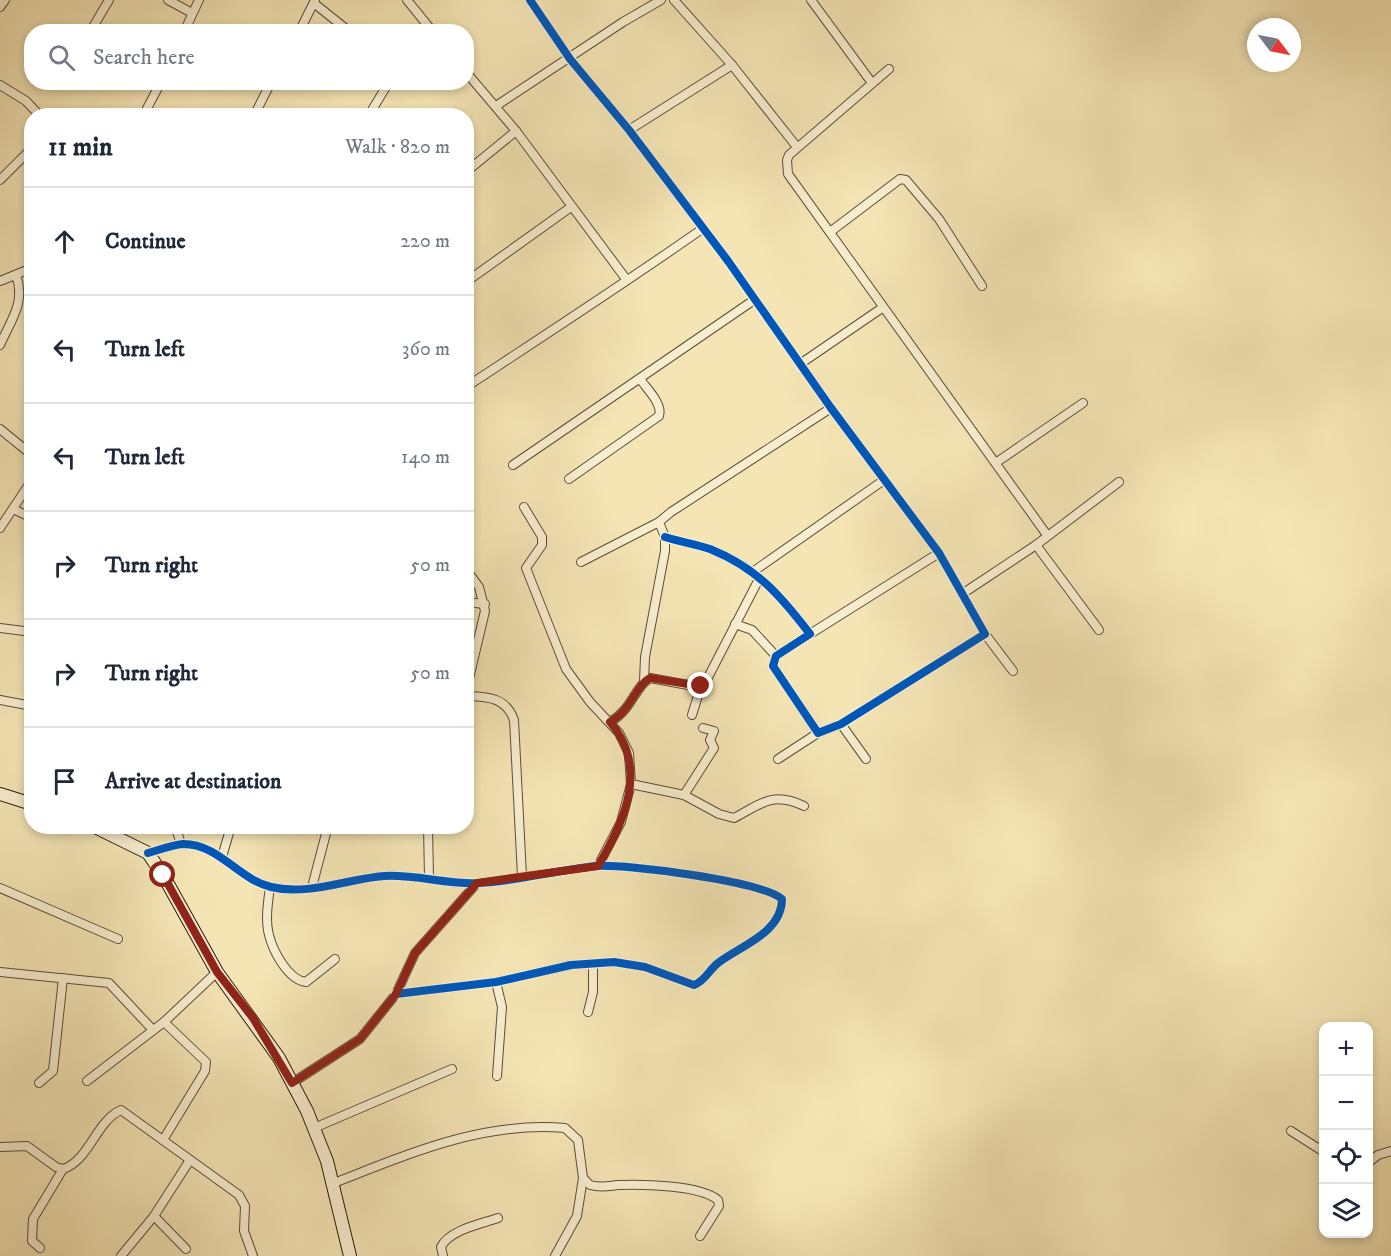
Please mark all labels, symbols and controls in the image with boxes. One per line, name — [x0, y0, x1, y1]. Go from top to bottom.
north arrow — [1247, 18, 1301, 72]
search box — [24, 24, 474, 90]
icon: search — [45, 41, 78, 74]
text: Search here — [93, 44, 195, 71]
text: 11 min — [48, 131, 113, 164]
text: Walk · 820 m — [345, 135, 450, 160]
icon: ahead — [48, 225, 81, 258]
text: Continue — [105, 228, 186, 255]
text: 220 m — [400, 229, 450, 254]
icon: left — [48, 333, 81, 366]
text: Turn left — [105, 336, 185, 363]
text: 360 m — [402, 337, 450, 362]
icon: left — [48, 441, 81, 474]
text: Turn left — [105, 444, 185, 471]
text: 140 m — [401, 445, 450, 470]
icon: right — [48, 549, 81, 582]
text: Turn right — [105, 552, 198, 579]
text: 50 m — [410, 553, 450, 578]
icon: right — [48, 657, 81, 690]
text: Turn right — [105, 660, 198, 687]
text: 50 m — [410, 661, 450, 686]
route end — [687, 672, 713, 698]
icon: arrive — [48, 765, 81, 798]
text: Arrive at destination — [105, 768, 282, 795]
route start — [149, 861, 175, 887]
map controls — [1319, 1022, 1373, 1238]
button: + — [1319, 1022, 1373, 1076]
button: − — [1319, 1076, 1373, 1130]
button: locate — [1319, 1130, 1373, 1184]
button: layers — [1319, 1184, 1373, 1238]

